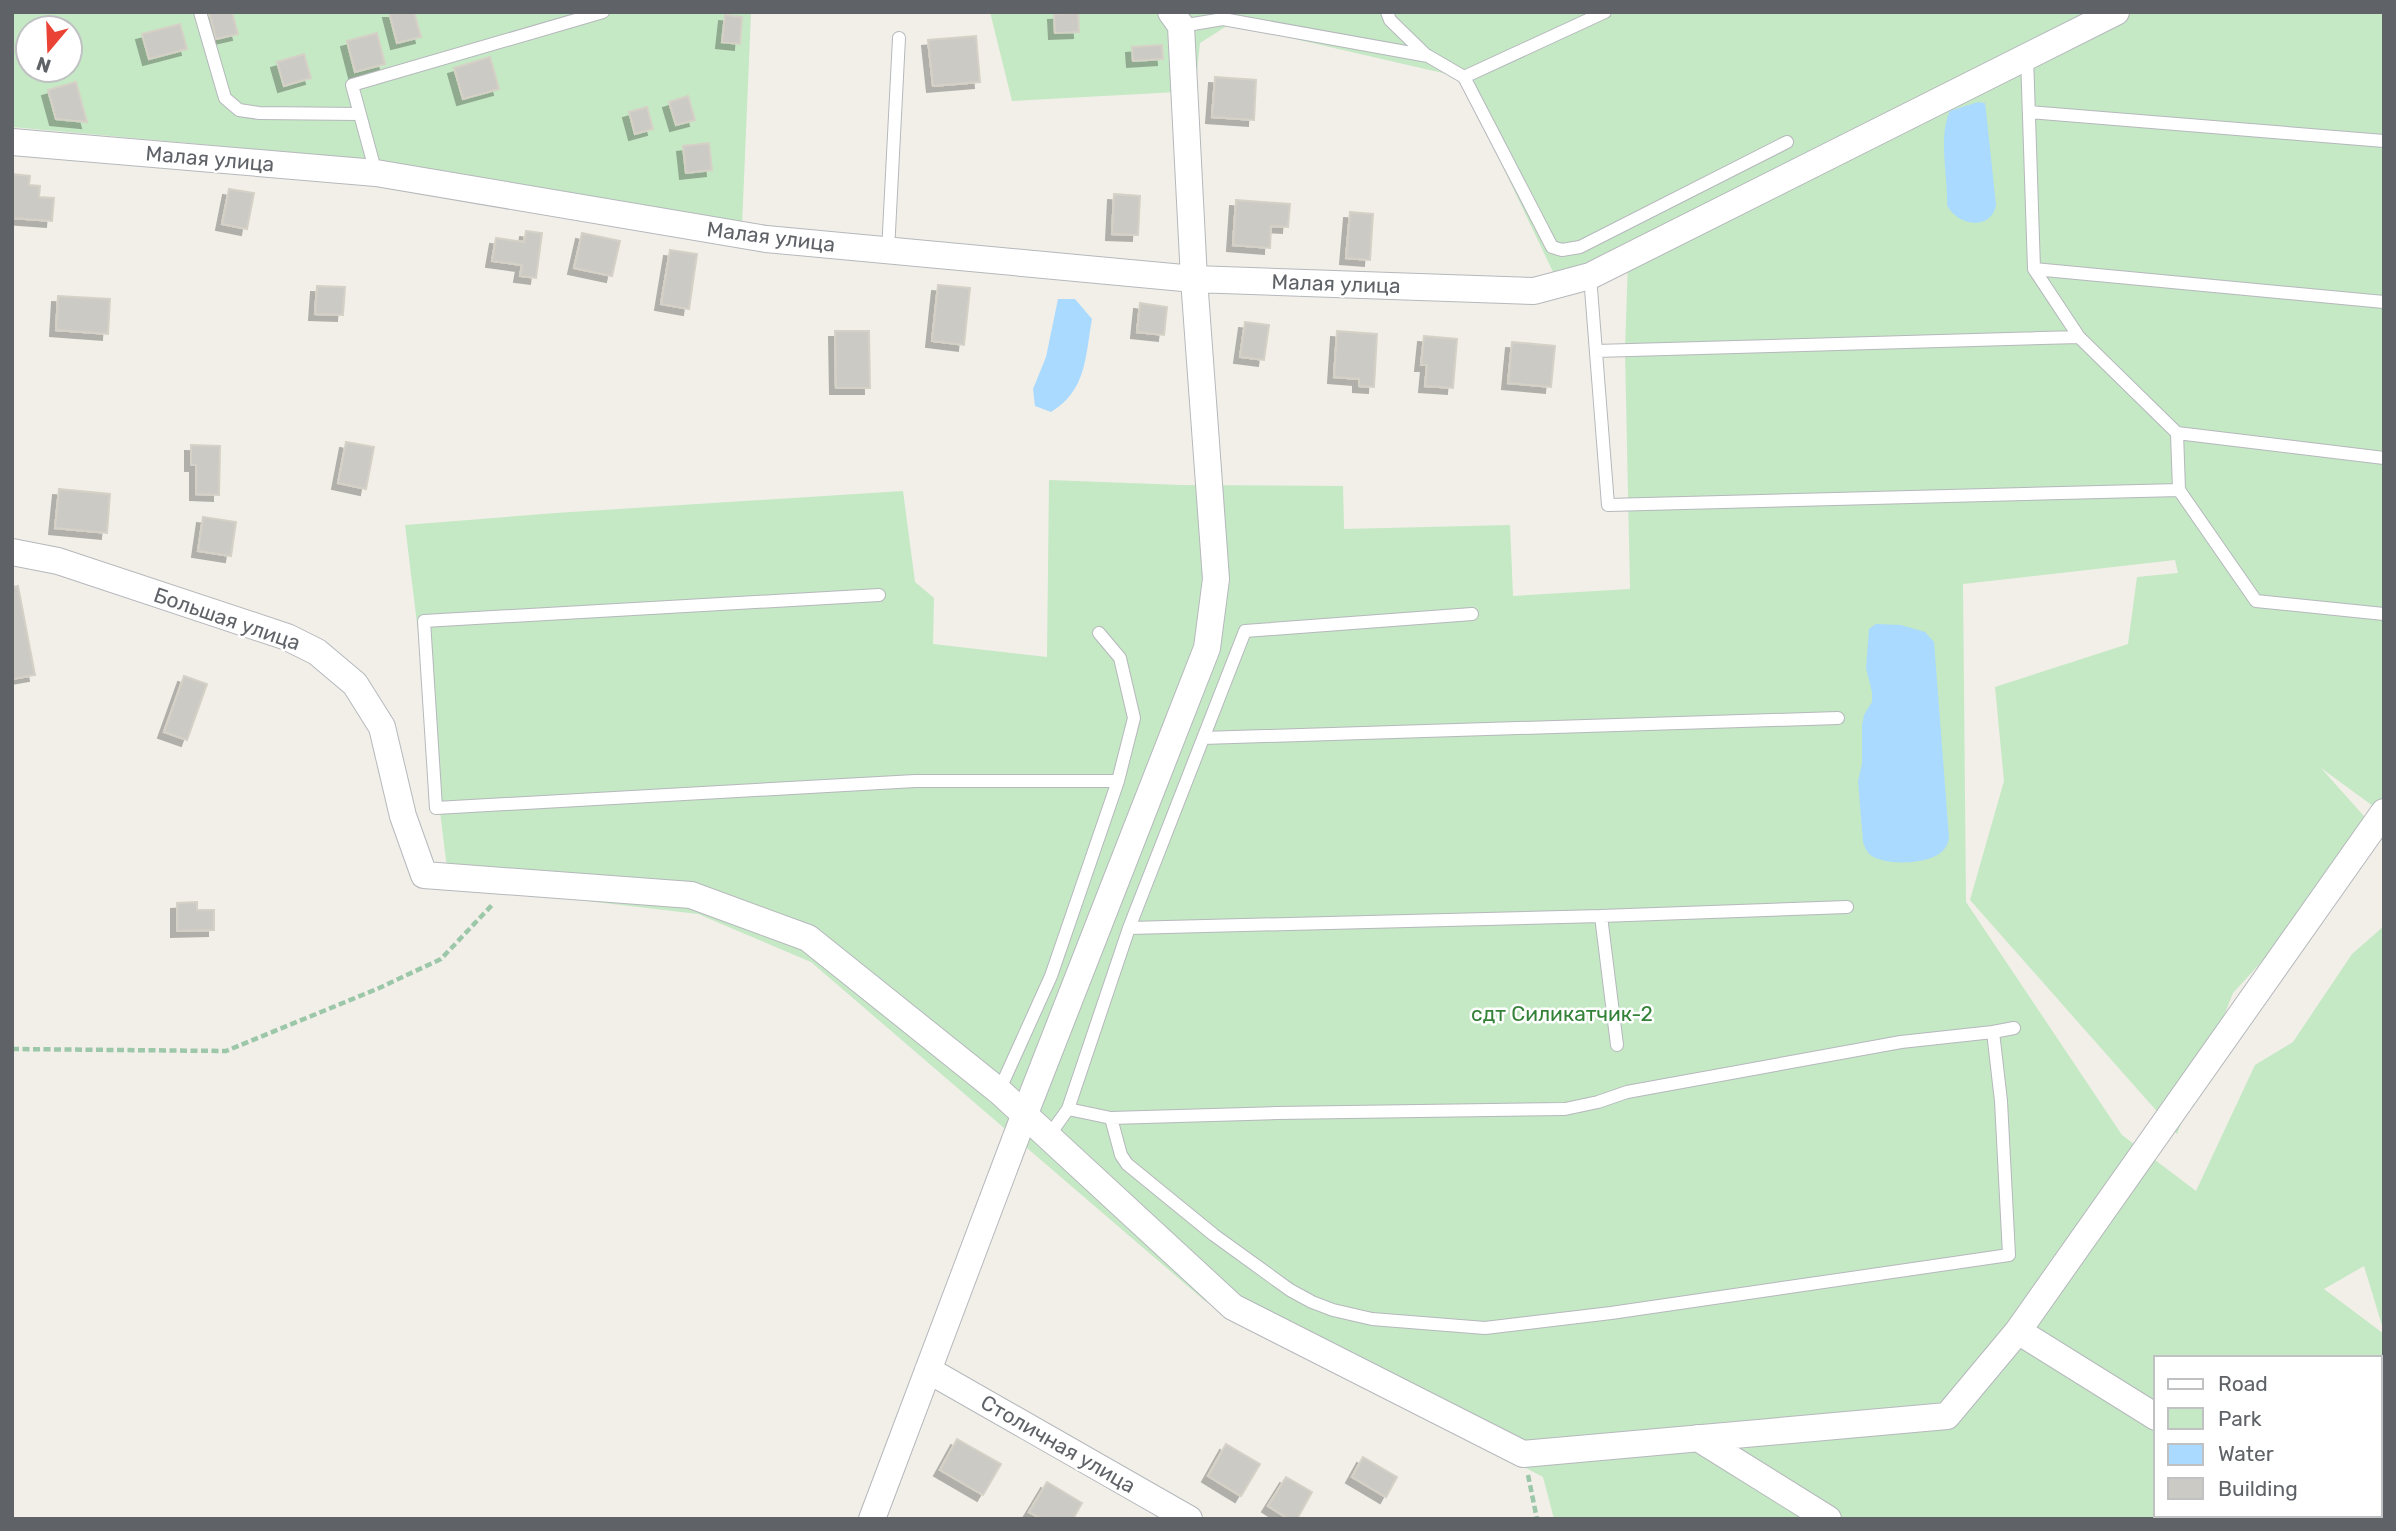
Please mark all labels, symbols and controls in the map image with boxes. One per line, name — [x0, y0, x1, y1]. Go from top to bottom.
north arrow — [14, 14, 84, 84]
text: N — [33, 52, 54, 78]
street label: Малая улица — [145, 140, 275, 177]
street label: Малая улица — [706, 216, 837, 257]
street label: Малая улица — [1271, 269, 1401, 298]
street label: Большая улица — [151, 582, 304, 655]
park label: сдт Силикатчик-2 — [1471, 1001, 1653, 1026]
legend — [2154, 1356, 2382, 1517]
text: Road — [2218, 1371, 2268, 1396]
street label: Столичная улица — [976, 1389, 1140, 1498]
text: Park — [2218, 1406, 2262, 1431]
text: Water — [2218, 1441, 2274, 1466]
text: Building — [2218, 1476, 2298, 1501]

